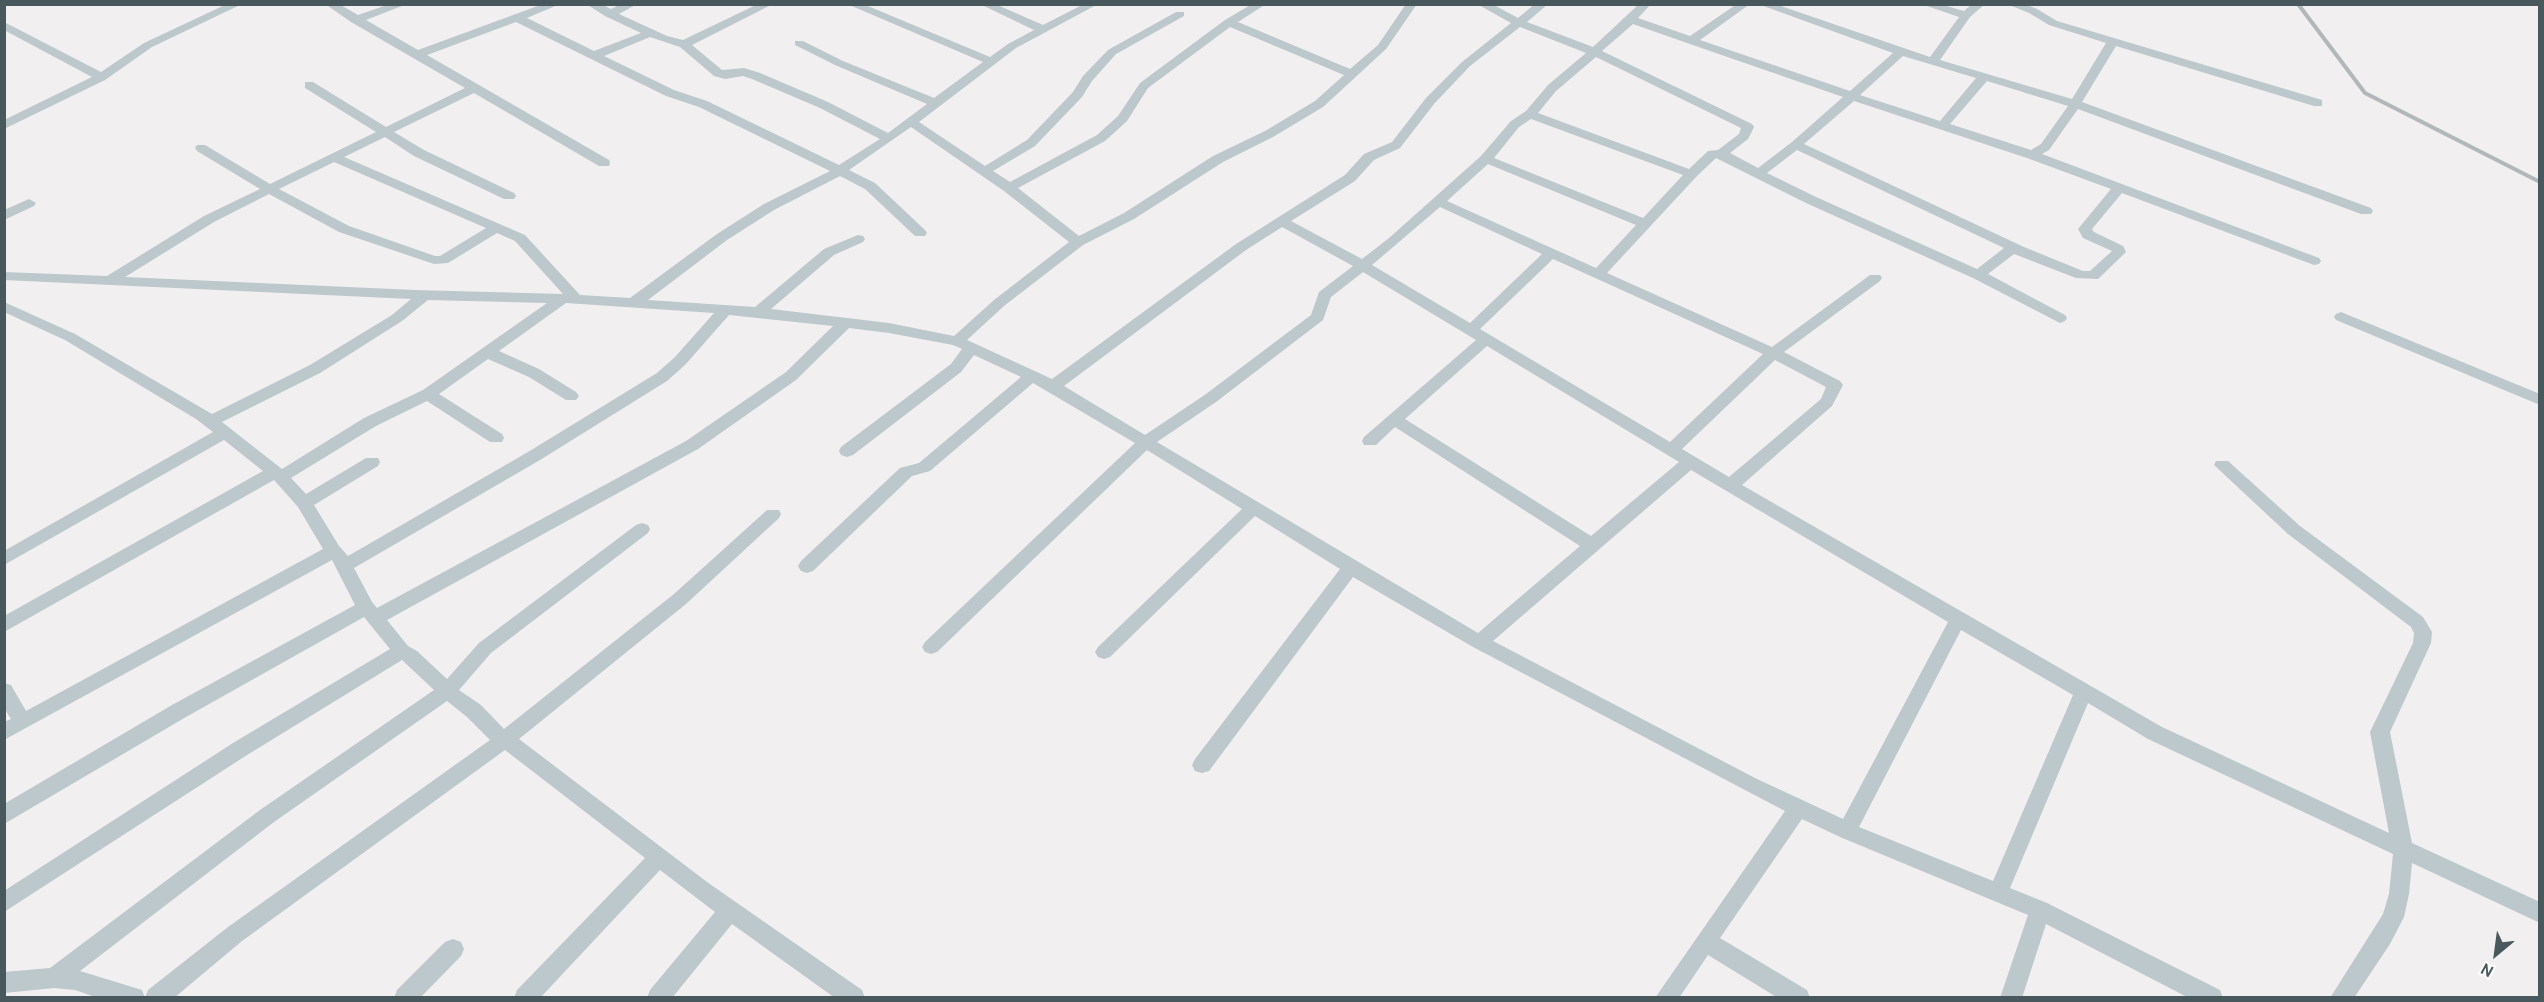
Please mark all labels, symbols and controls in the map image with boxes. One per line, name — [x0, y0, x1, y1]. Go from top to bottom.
north arrow — [2466, 924, 2526, 984]
text: N — [2477, 959, 2497, 981]

